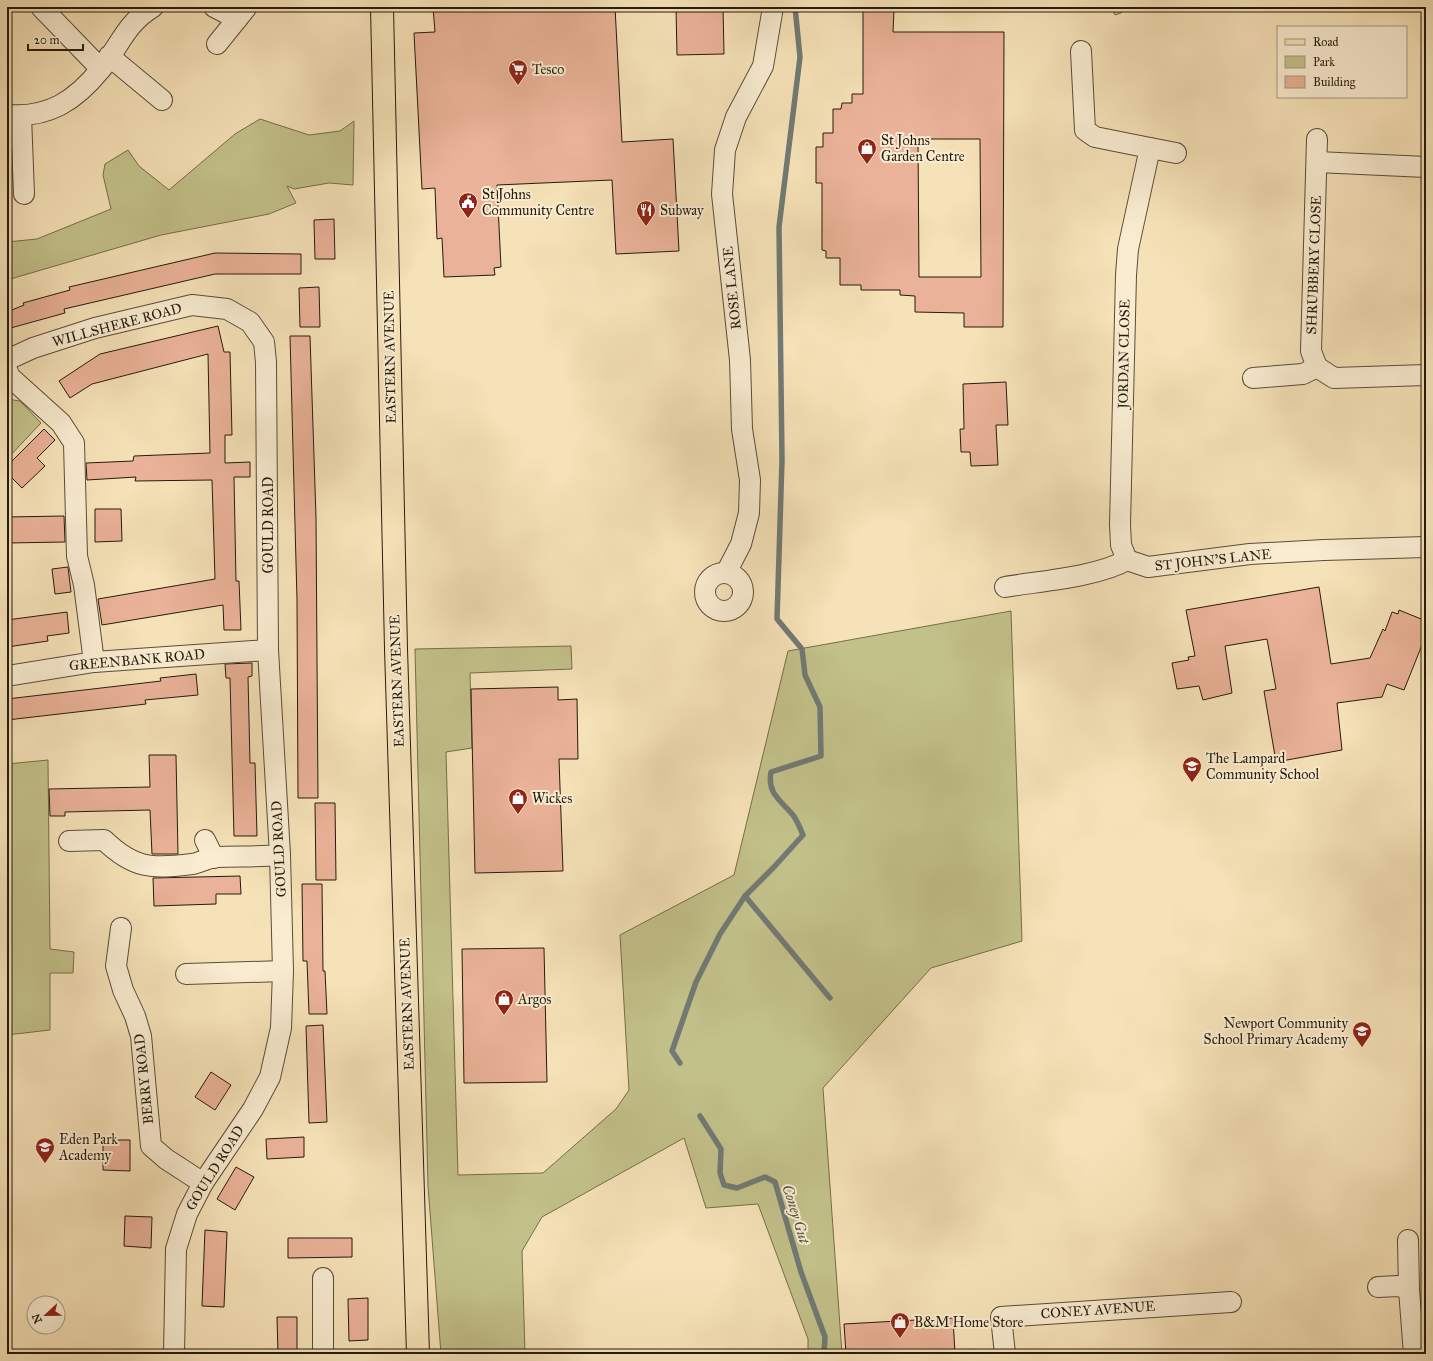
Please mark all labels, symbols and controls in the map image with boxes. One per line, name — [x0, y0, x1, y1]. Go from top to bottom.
scale bar — [28, 26, 83, 52]
legend — [1277, 26, 1407, 98]
text: 20 m — [34, 33, 60, 47]
text: Road — [1313, 35, 1339, 49]
text: Park — [1313, 55, 1335, 69]
supermarket icon: Tesco — [507, 58, 529, 86]
place label: Tesco — [532, 61, 564, 78]
text: Building — [1313, 75, 1356, 90]
place label: St Johns Garden Centre — [881, 132, 965, 165]
shop icon: St Johns Garden Centre — [856, 137, 878, 165]
place label: St Johns Community Centre — [482, 186, 594, 219]
public building icon: St Johns Community Centre — [457, 191, 479, 219]
street label: SHRUBBERY CLOSE — [1303, 195, 1325, 335]
restaurant icon: Subway — [635, 199, 657, 227]
place label: Subway — [660, 202, 704, 219]
street label: ROSE LANE — [719, 246, 745, 330]
street label: EASTERN AVENUE — [380, 290, 400, 424]
street label: WILLSHERE ROAD — [50, 299, 184, 351]
street label: JORDAN CLOSE — [1115, 299, 1134, 411]
street label: GOULD ROAD — [260, 477, 277, 573]
street label: ST JOHN'S LANE — [1154, 545, 1272, 576]
street label: EASTERN AVENUE — [386, 614, 408, 748]
street label: GREENBANK ROAD — [68, 646, 206, 674]
place label: The Lampard Community School — [1206, 750, 1319, 783]
school or university icon: The Lampard Community School — [1181, 755, 1203, 783]
shop icon: Wickes — [507, 787, 529, 815]
place label: Wickes — [532, 790, 572, 807]
street label: GOULD ROAD — [268, 800, 290, 898]
street label: EASTERN AVENUE — [396, 937, 418, 1071]
shop icon: Argos — [493, 988, 515, 1016]
place label: Argos — [517, 991, 551, 1008]
place label: Newport Community School Primary Academy — [1204, 1015, 1348, 1048]
school or university icon: Newport Community School Primary Academy — [1351, 1020, 1373, 1048]
street label: BERRY ROAD — [131, 1033, 157, 1125]
street label: GOULD ROAD — [182, 1122, 248, 1214]
place label: Eden Park Academy — [58, 1131, 118, 1164]
school or university icon: Eden Park Academy — [34, 1136, 56, 1164]
water label: Coney Gut — [779, 1182, 814, 1247]
north arrow — [26, 1295, 66, 1335]
street label: CONEY AVENUE — [1040, 1298, 1156, 1322]
text: N — [29, 1311, 45, 1325]
shop icon: B&M Home Store — [889, 1311, 911, 1339]
place label: B&M Home Store — [914, 1314, 1023, 1331]

